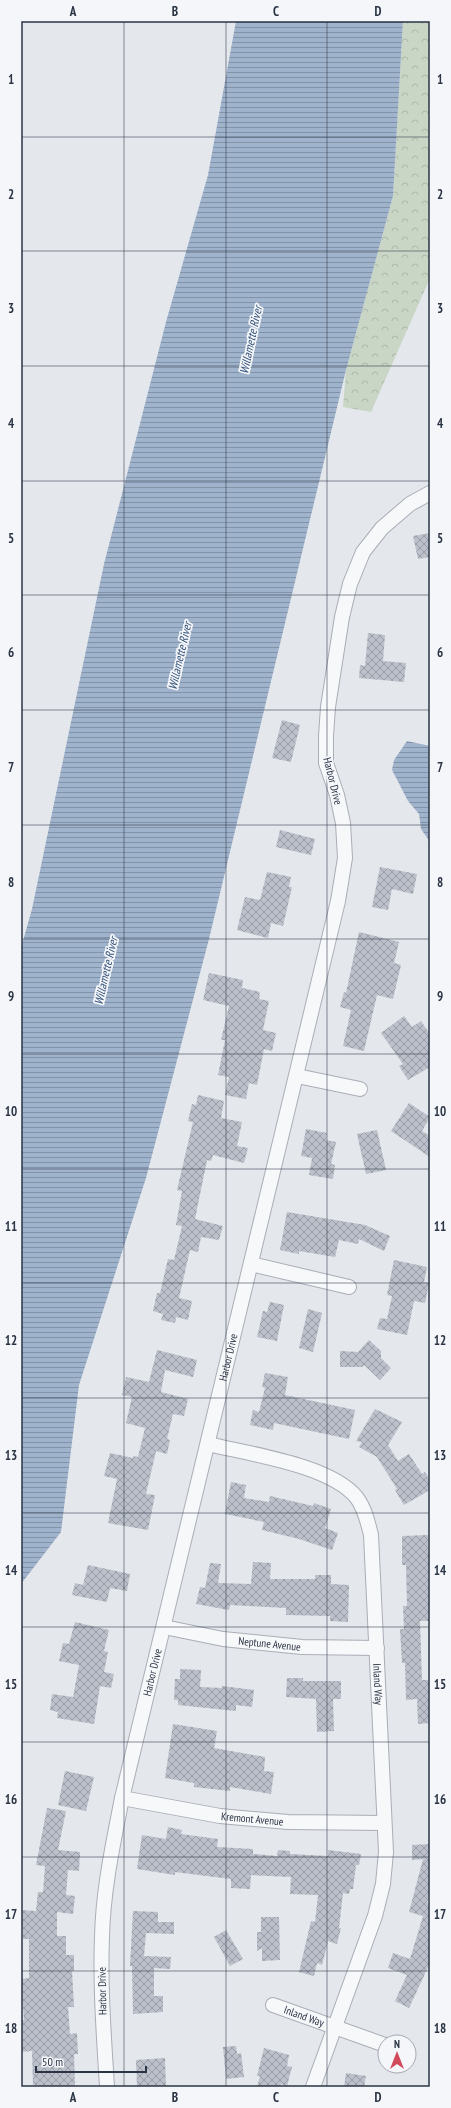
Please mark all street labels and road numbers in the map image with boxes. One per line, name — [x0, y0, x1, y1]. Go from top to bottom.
street label: Harbor Drive — [320, 756, 346, 807]
street label: Harbor Drive — [216, 1332, 241, 1382]
street label: Neptune Avenue — [238, 1634, 302, 1654]
street label: Harbor Drive — [140, 1647, 165, 1697]
street label: Inland Way — [370, 1663, 386, 1706]
street label: Kremont Avenue — [220, 1809, 284, 1829]
street label: Harbor Drive — [95, 1966, 109, 2015]
street label: Inland Way — [282, 2002, 327, 2030]

